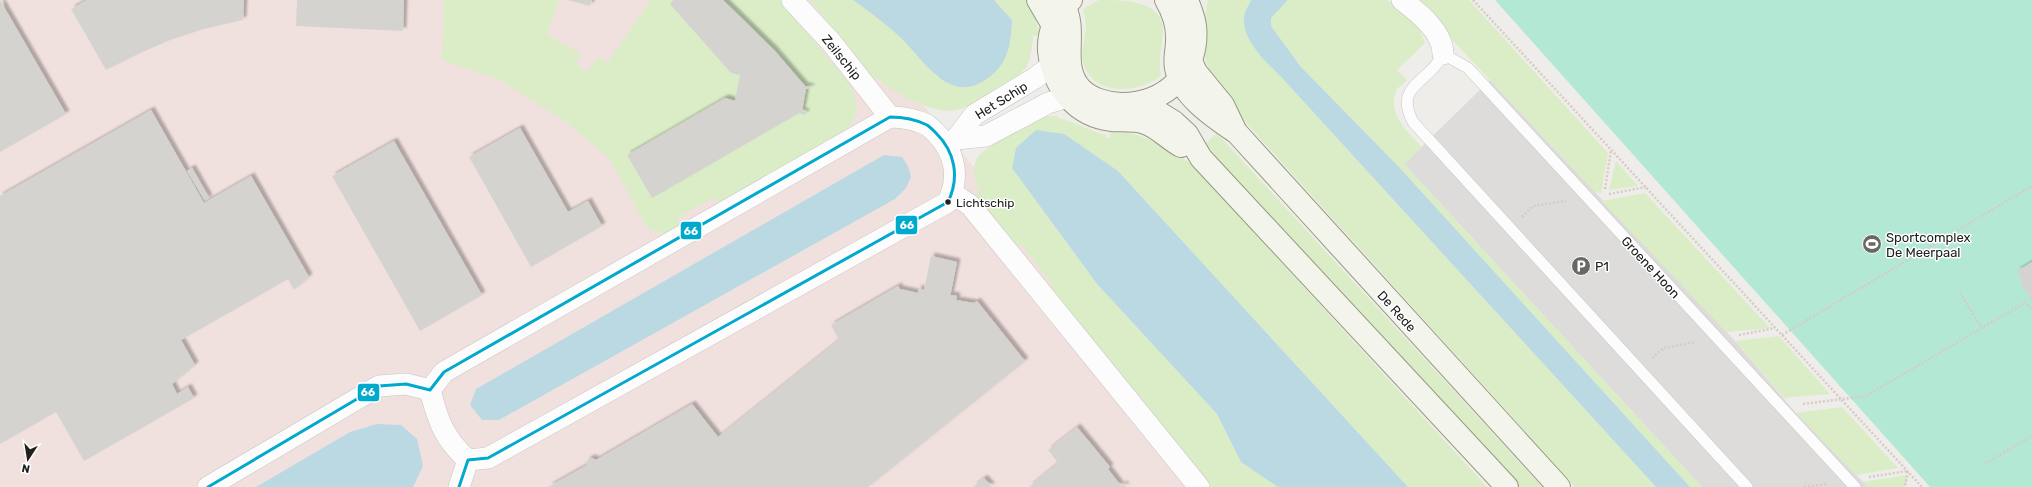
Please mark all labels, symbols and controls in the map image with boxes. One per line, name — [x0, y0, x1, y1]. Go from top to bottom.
street label: Zeilschip — [819, 32, 865, 83]
street label: Het Schip — [972, 78, 1030, 122]
place label: Lichtschip — [956, 196, 1014, 210]
marker: Lichtschip — [943, 197, 953, 207]
line badge: 66 — [895, 215, 918, 235]
text: 66 — [900, 219, 914, 232]
line badge: 66 — [680, 221, 702, 240]
text: 66 — [684, 225, 698, 238]
place label: Sportcomplex De Meerpaal — [1886, 230, 1971, 260]
street label: Groene Hoon — [1618, 233, 1683, 301]
sports icon: Sportcomplex De Meerpaal — [1861, 233, 1883, 255]
parking icon: P1 — [1570, 255, 1592, 277]
place label: P1 — [1595, 259, 1609, 274]
street label: De Rede — [1374, 288, 1419, 335]
line badge: 66 — [357, 383, 380, 402]
text: 66 — [361, 386, 375, 399]
north arrow — [8, 439, 48, 479]
text: N — [21, 461, 31, 475]

